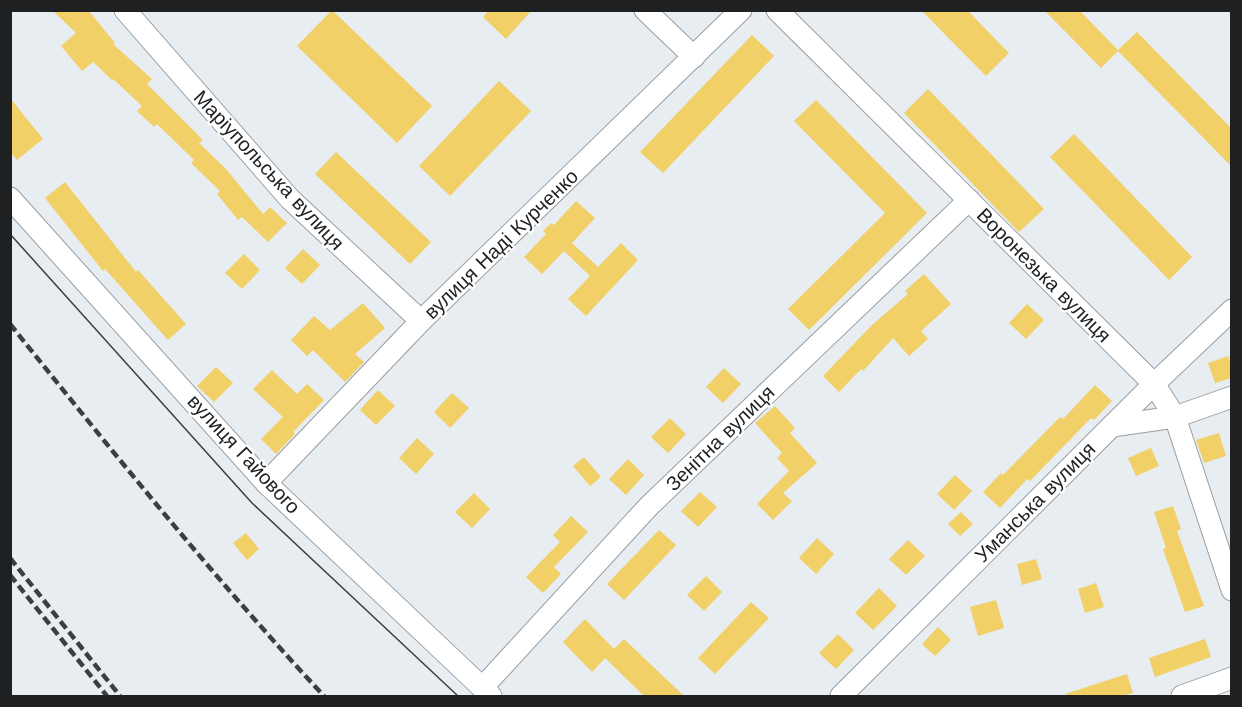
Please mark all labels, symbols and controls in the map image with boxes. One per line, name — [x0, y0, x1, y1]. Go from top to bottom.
street label: Маріупольська вулиця — [189, 85, 349, 255]
street label: вулиця Наді Курченко — [419, 164, 583, 324]
street label: Воронезька вулиця — [972, 203, 1116, 347]
street label: Зенітна вулиця — [661, 380, 779, 496]
street label: вулиця Гайового — [183, 389, 305, 519]
street label: Уманська вулиця — [970, 437, 1100, 567]

